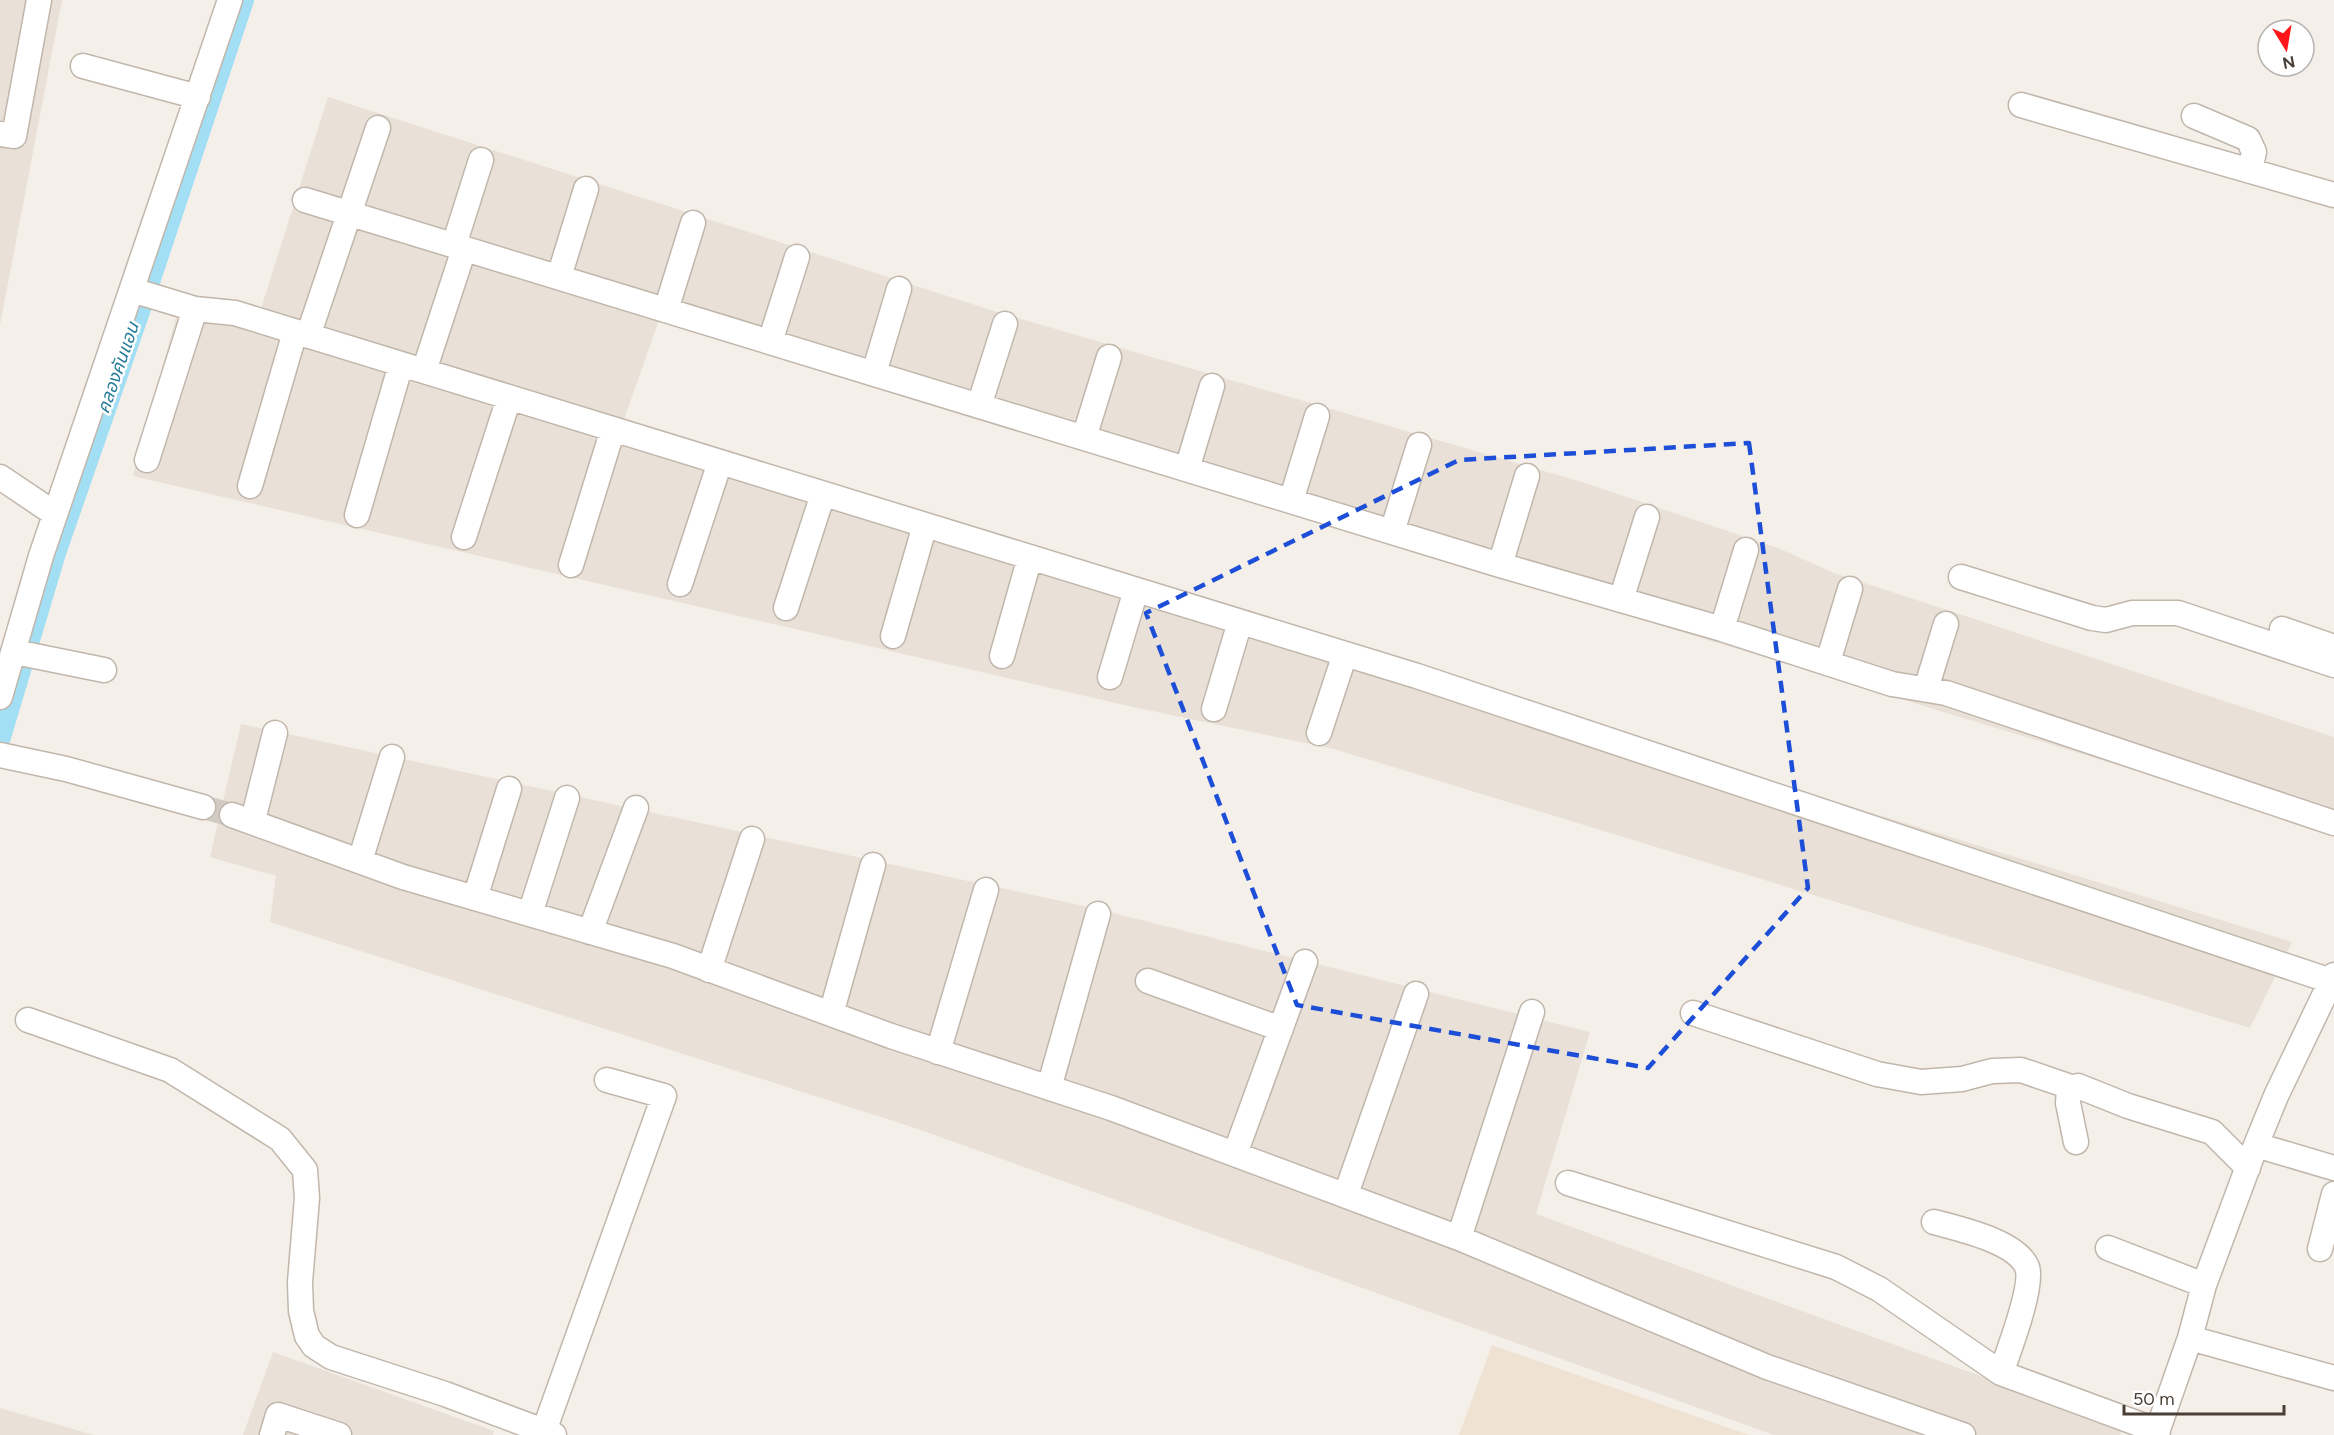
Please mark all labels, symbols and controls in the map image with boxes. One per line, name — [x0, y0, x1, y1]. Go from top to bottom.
north arrow — [2256, 18, 2316, 78]
text: N — [2281, 52, 2297, 73]
water label: คลองคันแอน — [92, 319, 144, 416]
scale bar — [2124, 1378, 2284, 1416]
text: 50 m — [2133, 1388, 2175, 1410]

